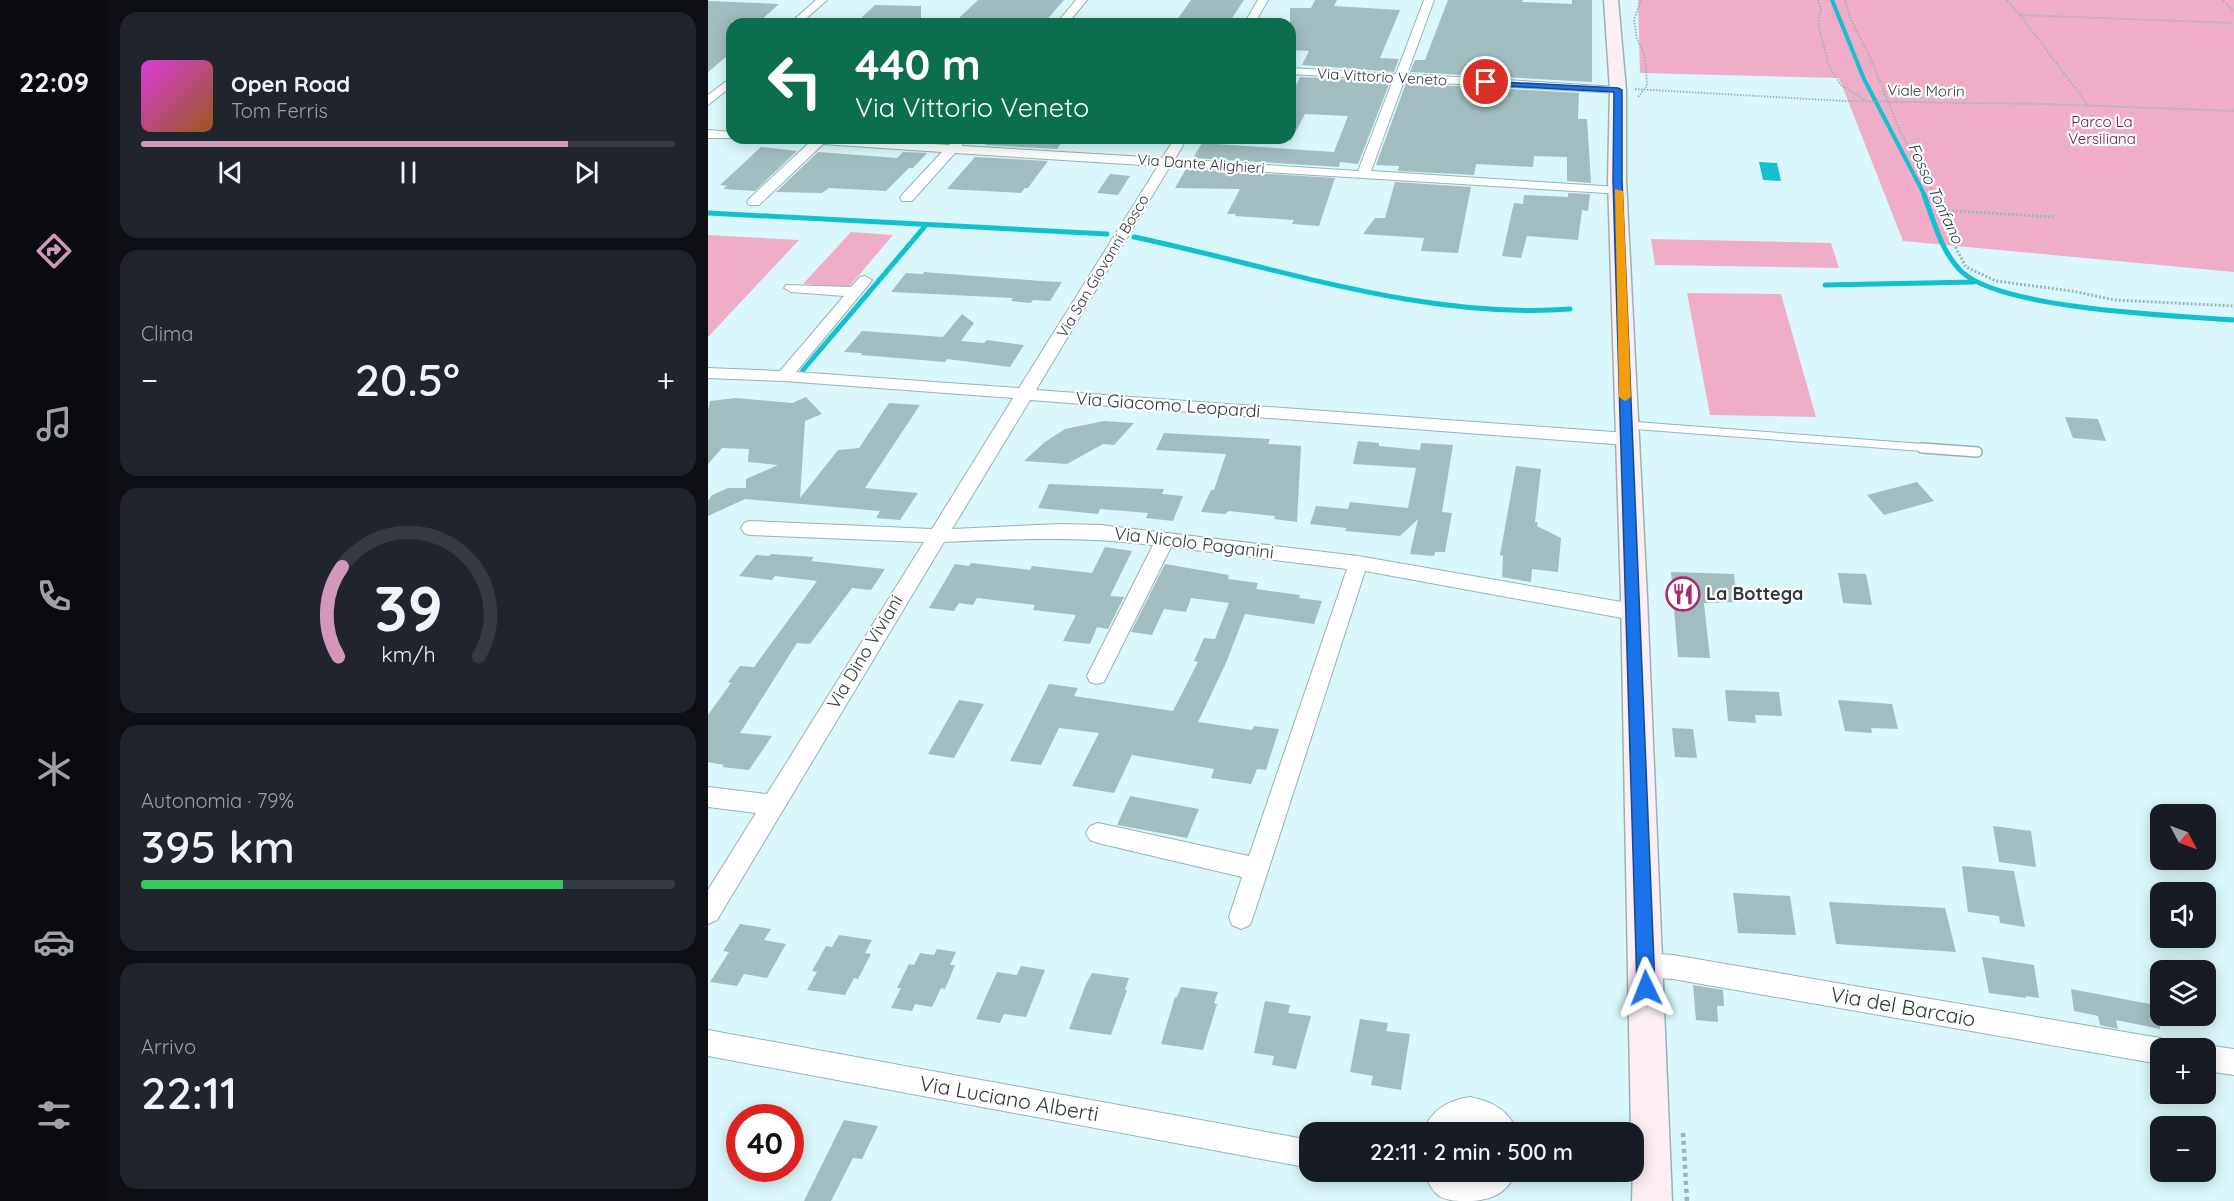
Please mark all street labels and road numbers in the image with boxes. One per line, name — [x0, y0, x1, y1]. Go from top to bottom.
street label: Via Vittorio Veneto — [1317, 64, 1448, 89]
street label: Viale Morin — [1887, 80, 1965, 101]
street label: Via Dante Alighieri — [1137, 150, 1265, 177]
street label: Via San Giovanni Bosco — [1052, 191, 1153, 341]
street label: Via Giacomo Leopardi — [1075, 387, 1261, 422]
street label: Via Nicolo Paganini — [1113, 521, 1275, 564]
street label: Via Dino Viviani — [821, 591, 908, 713]
street label: Via del Barcaio — [1829, 980, 1978, 1032]
street label: Via Luciano Alberti — [918, 1069, 1101, 1127]

